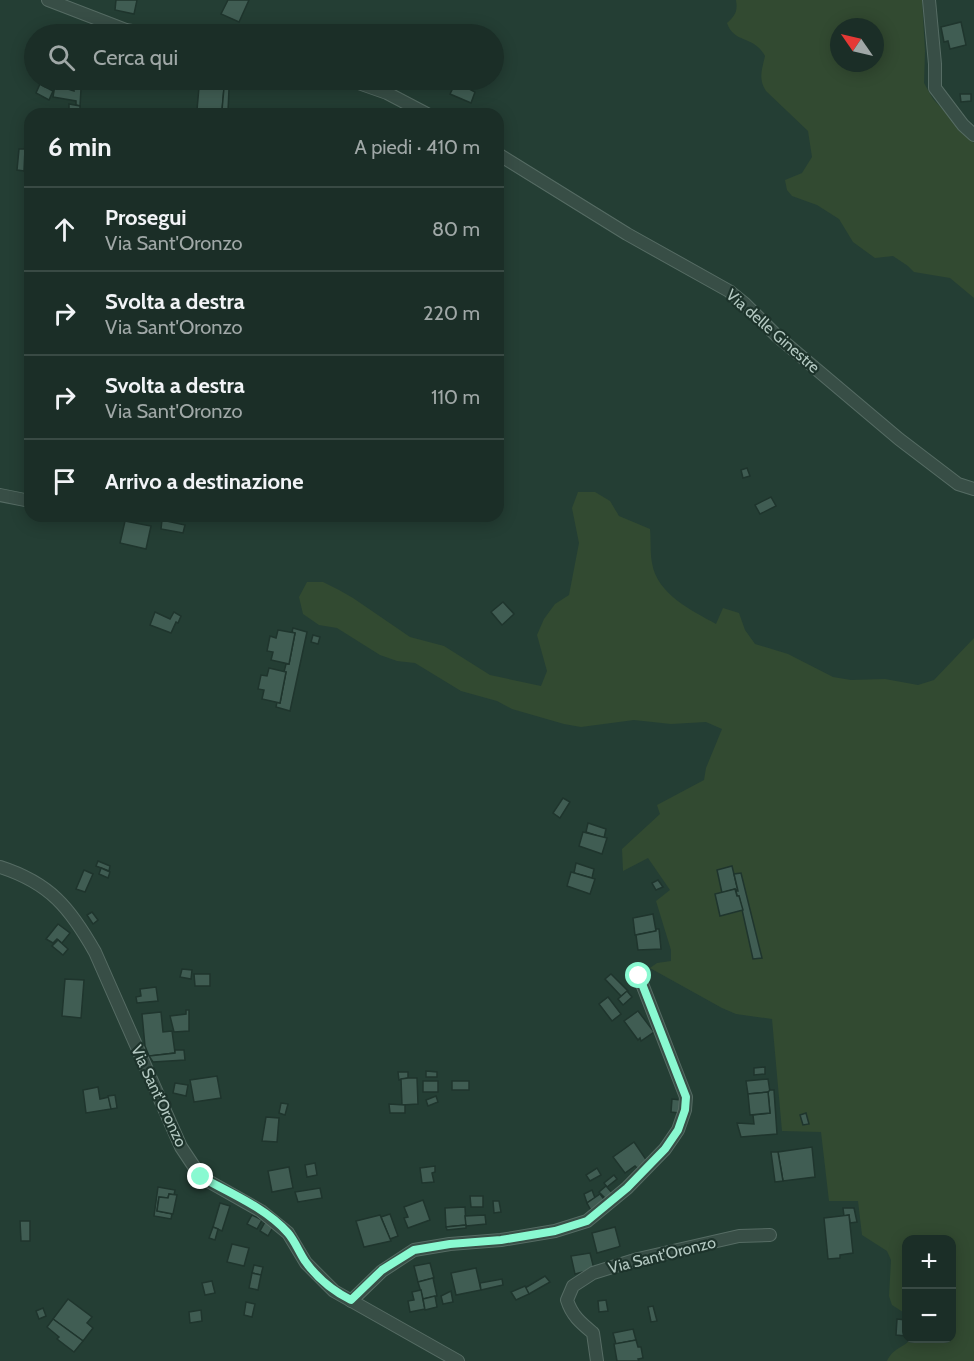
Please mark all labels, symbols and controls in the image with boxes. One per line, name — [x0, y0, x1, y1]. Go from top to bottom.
north arrow — [830, 18, 884, 72]
search box — [24, 24, 504, 90]
icon: search — [45, 41, 78, 74]
text: Cerca qui — [93, 44, 178, 71]
text: 6 min — [48, 131, 112, 163]
text: A piedi · 410 m — [354, 135, 480, 159]
text: Prosegui — [105, 204, 187, 231]
icon: ahead — [48, 213, 81, 246]
text: 80 m — [432, 217, 480, 241]
text: Via Sant'Oronzo — [105, 231, 243, 255]
street label: Via delle Ginestre — [722, 285, 824, 377]
text: Svolta a destra — [105, 288, 245, 315]
icon: right — [48, 297, 81, 330]
text: 220 m — [423, 301, 480, 325]
text: Via Sant'Oronzo — [105, 315, 243, 339]
text: Svolta a destra — [105, 372, 245, 399]
icon: right — [48, 381, 81, 414]
text: 110 m — [431, 385, 480, 409]
text: Via Sant'Oronzo — [105, 399, 243, 423]
icon: arrive — [48, 465, 81, 498]
text: Arrivo a destinazione — [105, 468, 303, 495]
route start — [625, 962, 651, 988]
street label: Via Sant'Oronzo — [127, 1042, 191, 1150]
route end — [187, 1163, 213, 1189]
street label: Via Sant'Oronzo — [606, 1232, 718, 1278]
map controls — [902, 1235, 956, 1343]
button: + — [902, 1235, 956, 1289]
button: − — [902, 1289, 956, 1343]

